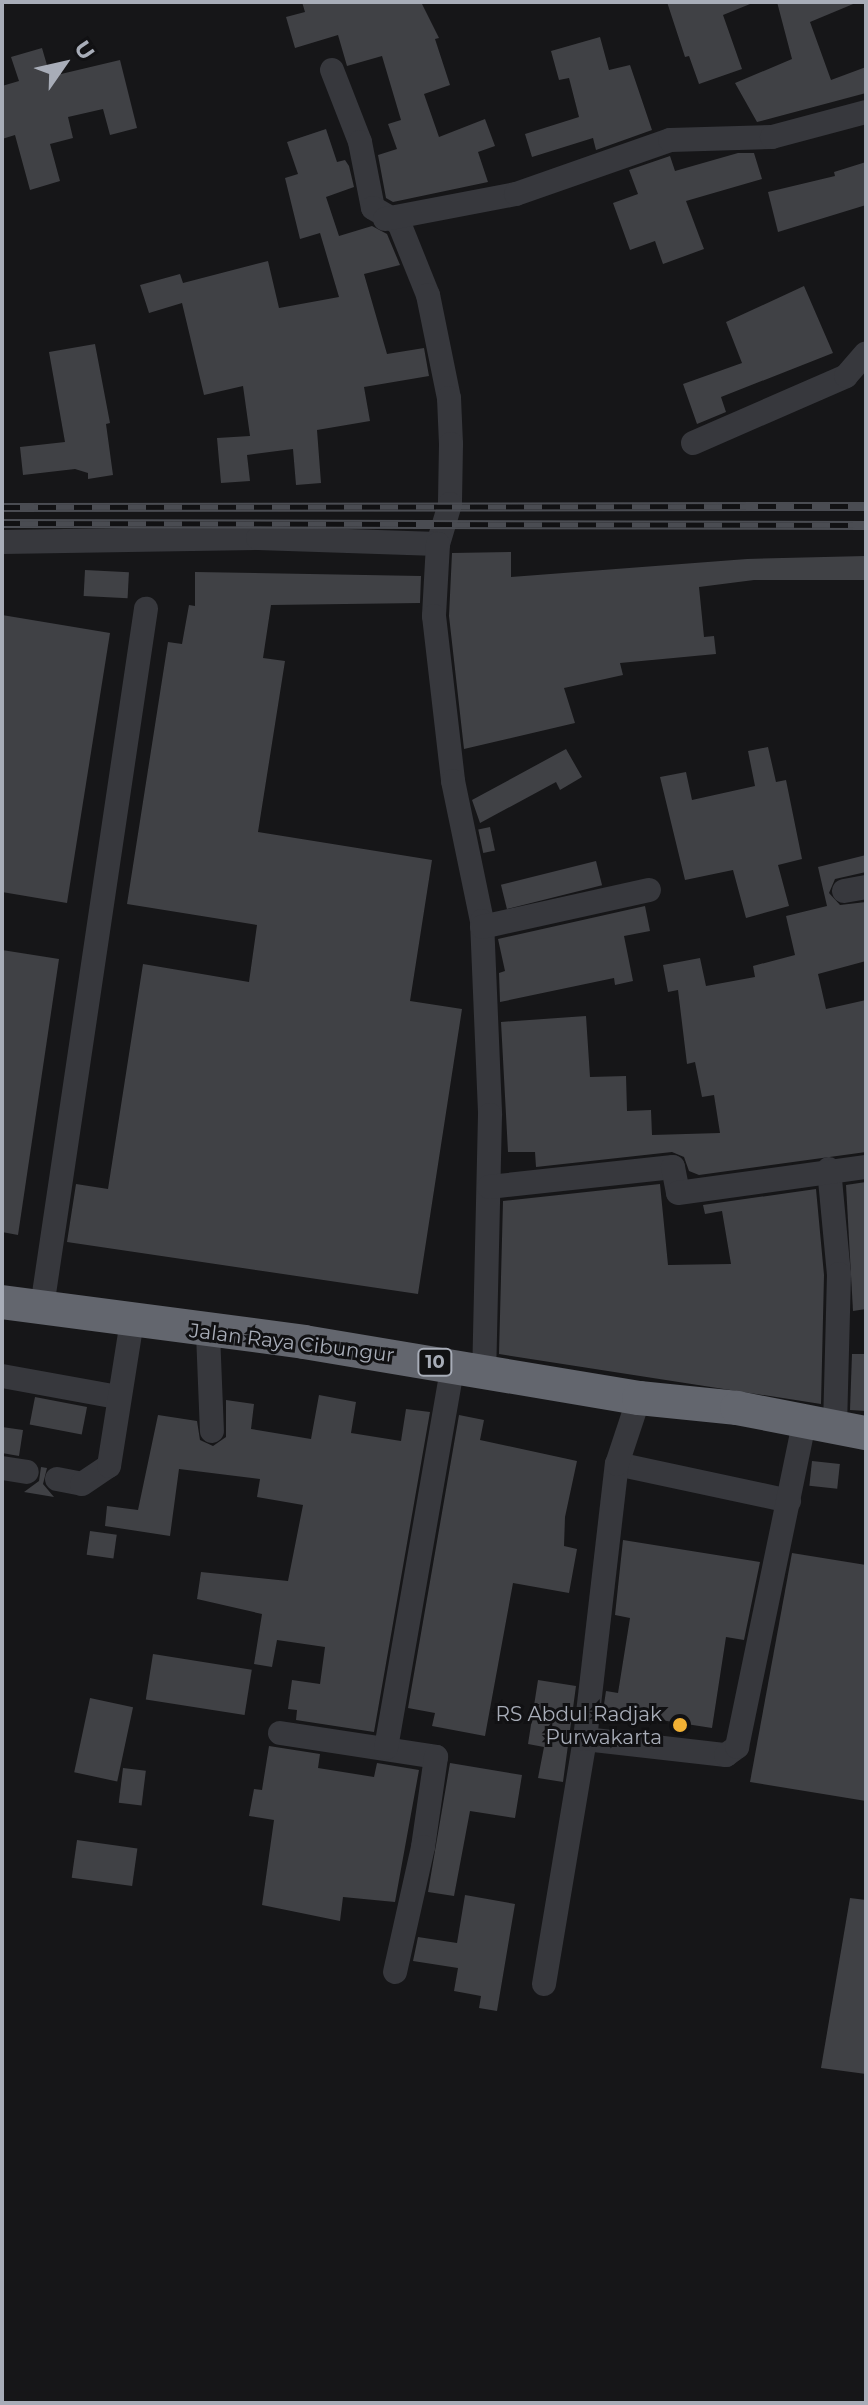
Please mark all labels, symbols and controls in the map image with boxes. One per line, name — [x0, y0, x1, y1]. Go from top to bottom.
north arrow — [24, 24, 104, 104]
text: U — [68, 36, 100, 65]
street label: Jalan Raya Cibungur — [188, 1319, 396, 1367]
road number: 10 — [417, 1348, 453, 1376]
place label: RS Abdul Radjak Purwakarta — [496, 1702, 662, 1749]
marker: RS Abdul Radjak Purwakarta — [669, 1714, 691, 1736]

